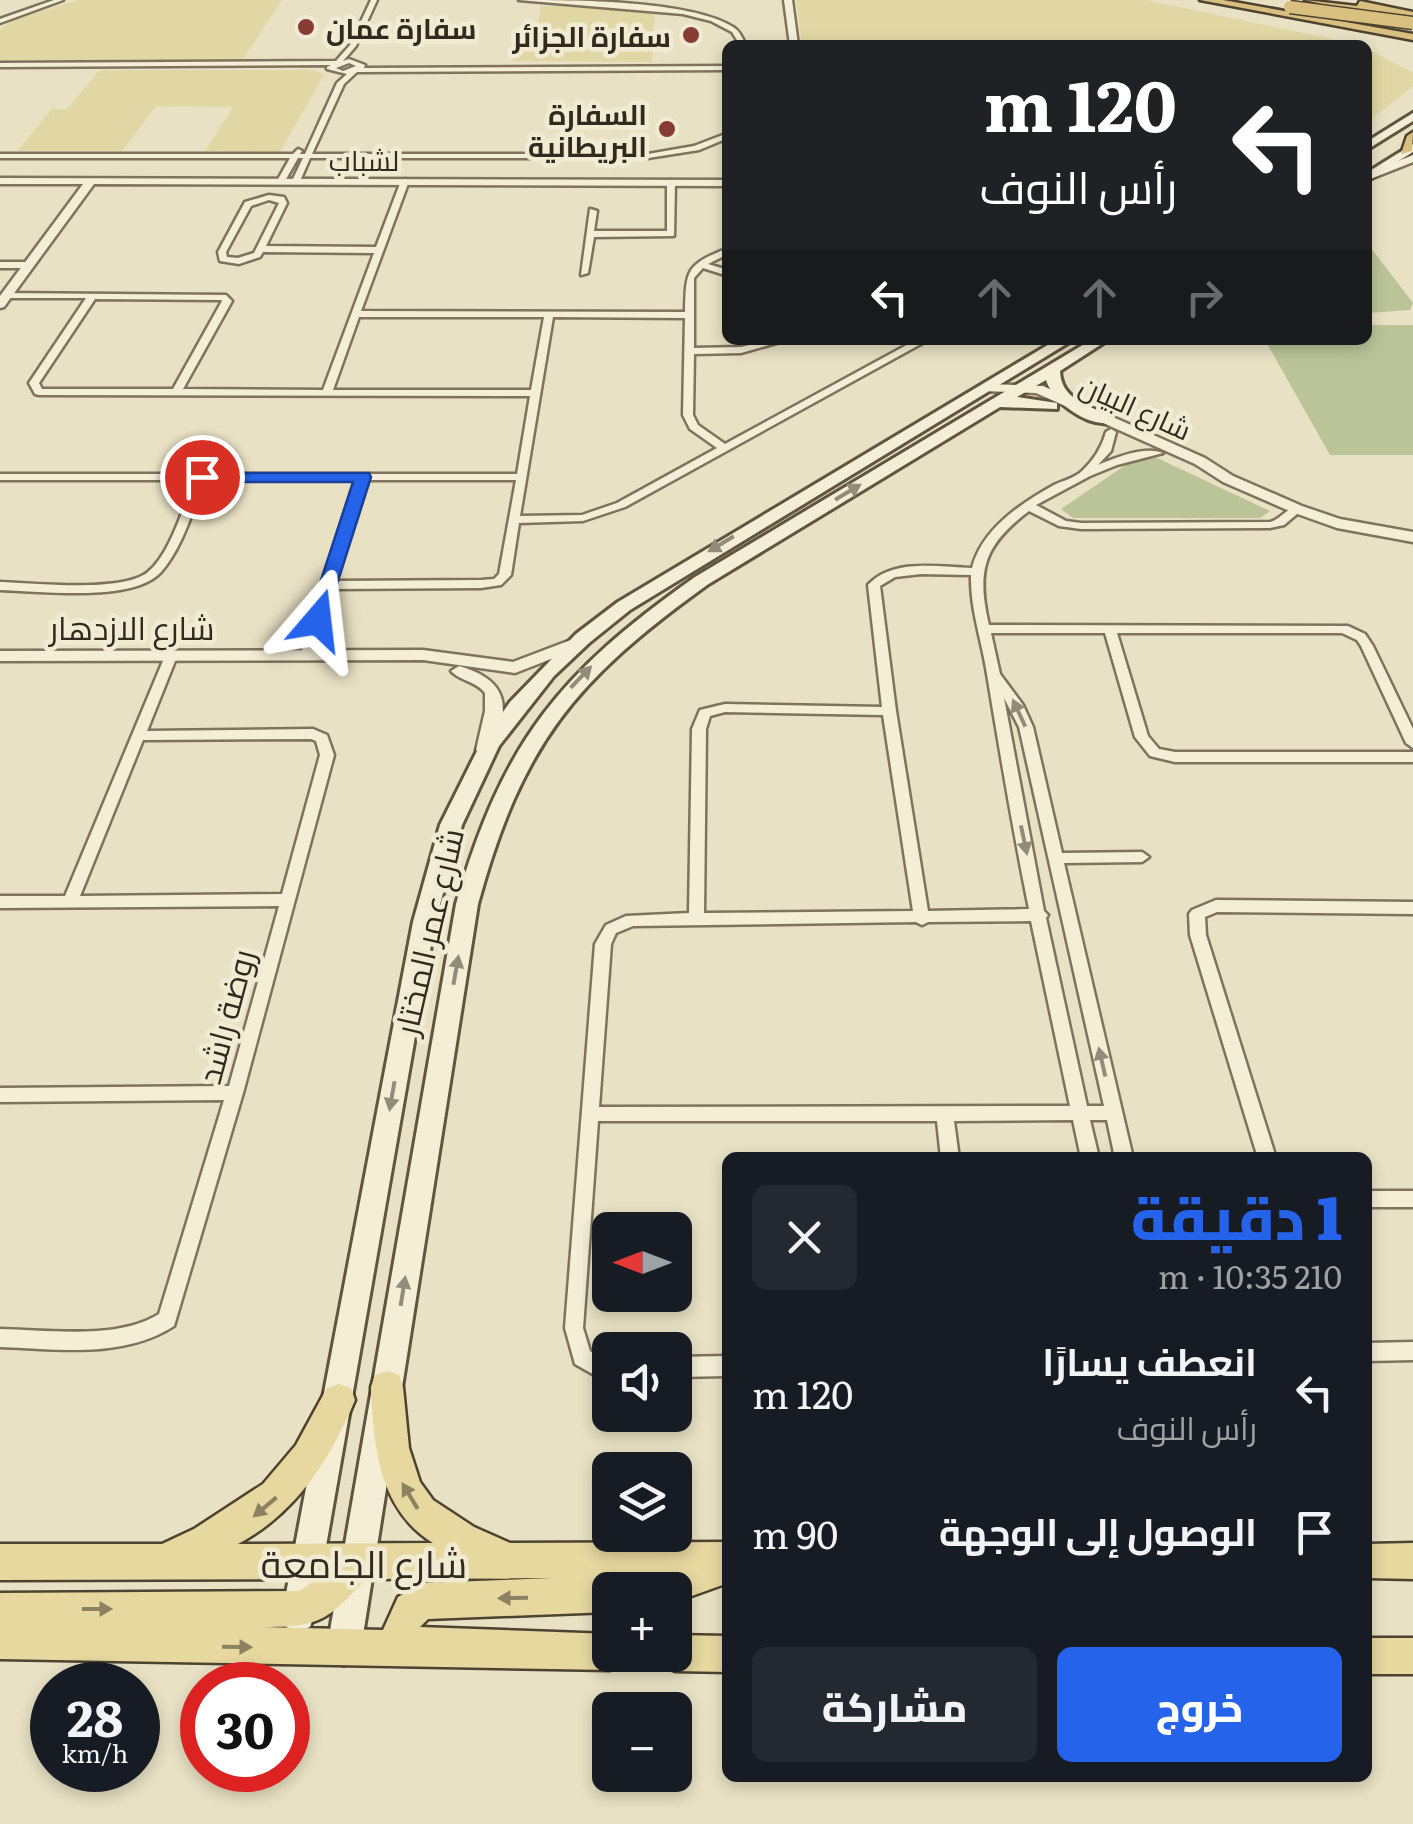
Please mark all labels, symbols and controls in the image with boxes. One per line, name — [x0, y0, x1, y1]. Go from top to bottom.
place label: سفارة عمان — [326, 6, 476, 48]
place label: سفارة الجزائر — [511, 14, 671, 56]
marker: سفارة عمان — [295, 16, 317, 38]
marker: سفارة الجزائر — [680, 24, 702, 46]
text: 120 m — [984, 50, 1177, 154]
icon: left — [1212, 80, 1342, 210]
place label: السفارة البريطانية — [528, 92, 647, 166]
marker: السفارة البريطانية — [656, 118, 678, 140]
street label: لشباب — [329, 138, 399, 180]
text: رأس النوف — [979, 151, 1177, 218]
icon: left — [862, 270, 917, 325]
icon: ahead — [967, 270, 1022, 325]
icon: ahead — [1072, 270, 1127, 325]
icon: right — [1177, 270, 1232, 325]
street label: شارع البيان — [1073, 363, 1199, 449]
pin — [160, 435, 245, 520]
icon: arrive — [175, 450, 230, 505]
one-way arrow — [834, 484, 862, 501]
one-way arrow — [707, 535, 735, 552]
position arrow — [266, 568, 370, 672]
street label: شارع الازدهار — [48, 602, 214, 651]
one-way arrow — [569, 665, 592, 689]
one-way arrow — [1010, 698, 1027, 727]
street label: شارع عمر المختار — [379, 823, 475, 1041]
one-way arrow — [1016, 825, 1032, 856]
street label: روضة راشد — [183, 943, 265, 1089]
one-way arrow — [449, 954, 464, 985]
one-way arrow — [1094, 1046, 1109, 1077]
one-way arrow — [384, 1081, 399, 1112]
text: 1 دقيقة — [1131, 1169, 1342, 1258]
button: close — [752, 1185, 857, 1290]
north arrow — [592, 1212, 692, 1312]
map controls — [592, 1212, 692, 1792]
text: 210 m · 10:35 — [1158, 1251, 1342, 1299]
one-way arrow — [395, 1274, 411, 1306]
text: انعطف يسارًا — [1042, 1331, 1257, 1388]
button: sound — [592, 1332, 692, 1432]
text: 120 m — [752, 1364, 853, 1421]
icon: left — [1287, 1365, 1342, 1420]
text: رأس النوف — [1116, 1402, 1257, 1450]
button: layers — [592, 1452, 692, 1552]
one-way arrow — [402, 1482, 419, 1510]
one-way arrow — [252, 1496, 277, 1518]
text: الوصول إلى الوجهة — [939, 1501, 1257, 1558]
text: 90 m — [752, 1504, 838, 1561]
icon: arrive — [1287, 1505, 1342, 1560]
street label: شارع الجامعة — [261, 1533, 467, 1590]
button: + — [592, 1572, 692, 1672]
one-way arrow — [496, 1591, 528, 1607]
one-way arrow — [82, 1601, 114, 1617]
one-way arrow — [222, 1639, 254, 1655]
button: مشاركة — [752, 1647, 1037, 1762]
button: خروج — [1057, 1647, 1342, 1762]
speed limit sign: 30 — [180, 1662, 310, 1792]
text: 28 — [67, 1678, 123, 1752]
button: − — [592, 1692, 692, 1792]
text: km/h — [62, 1734, 128, 1771]

